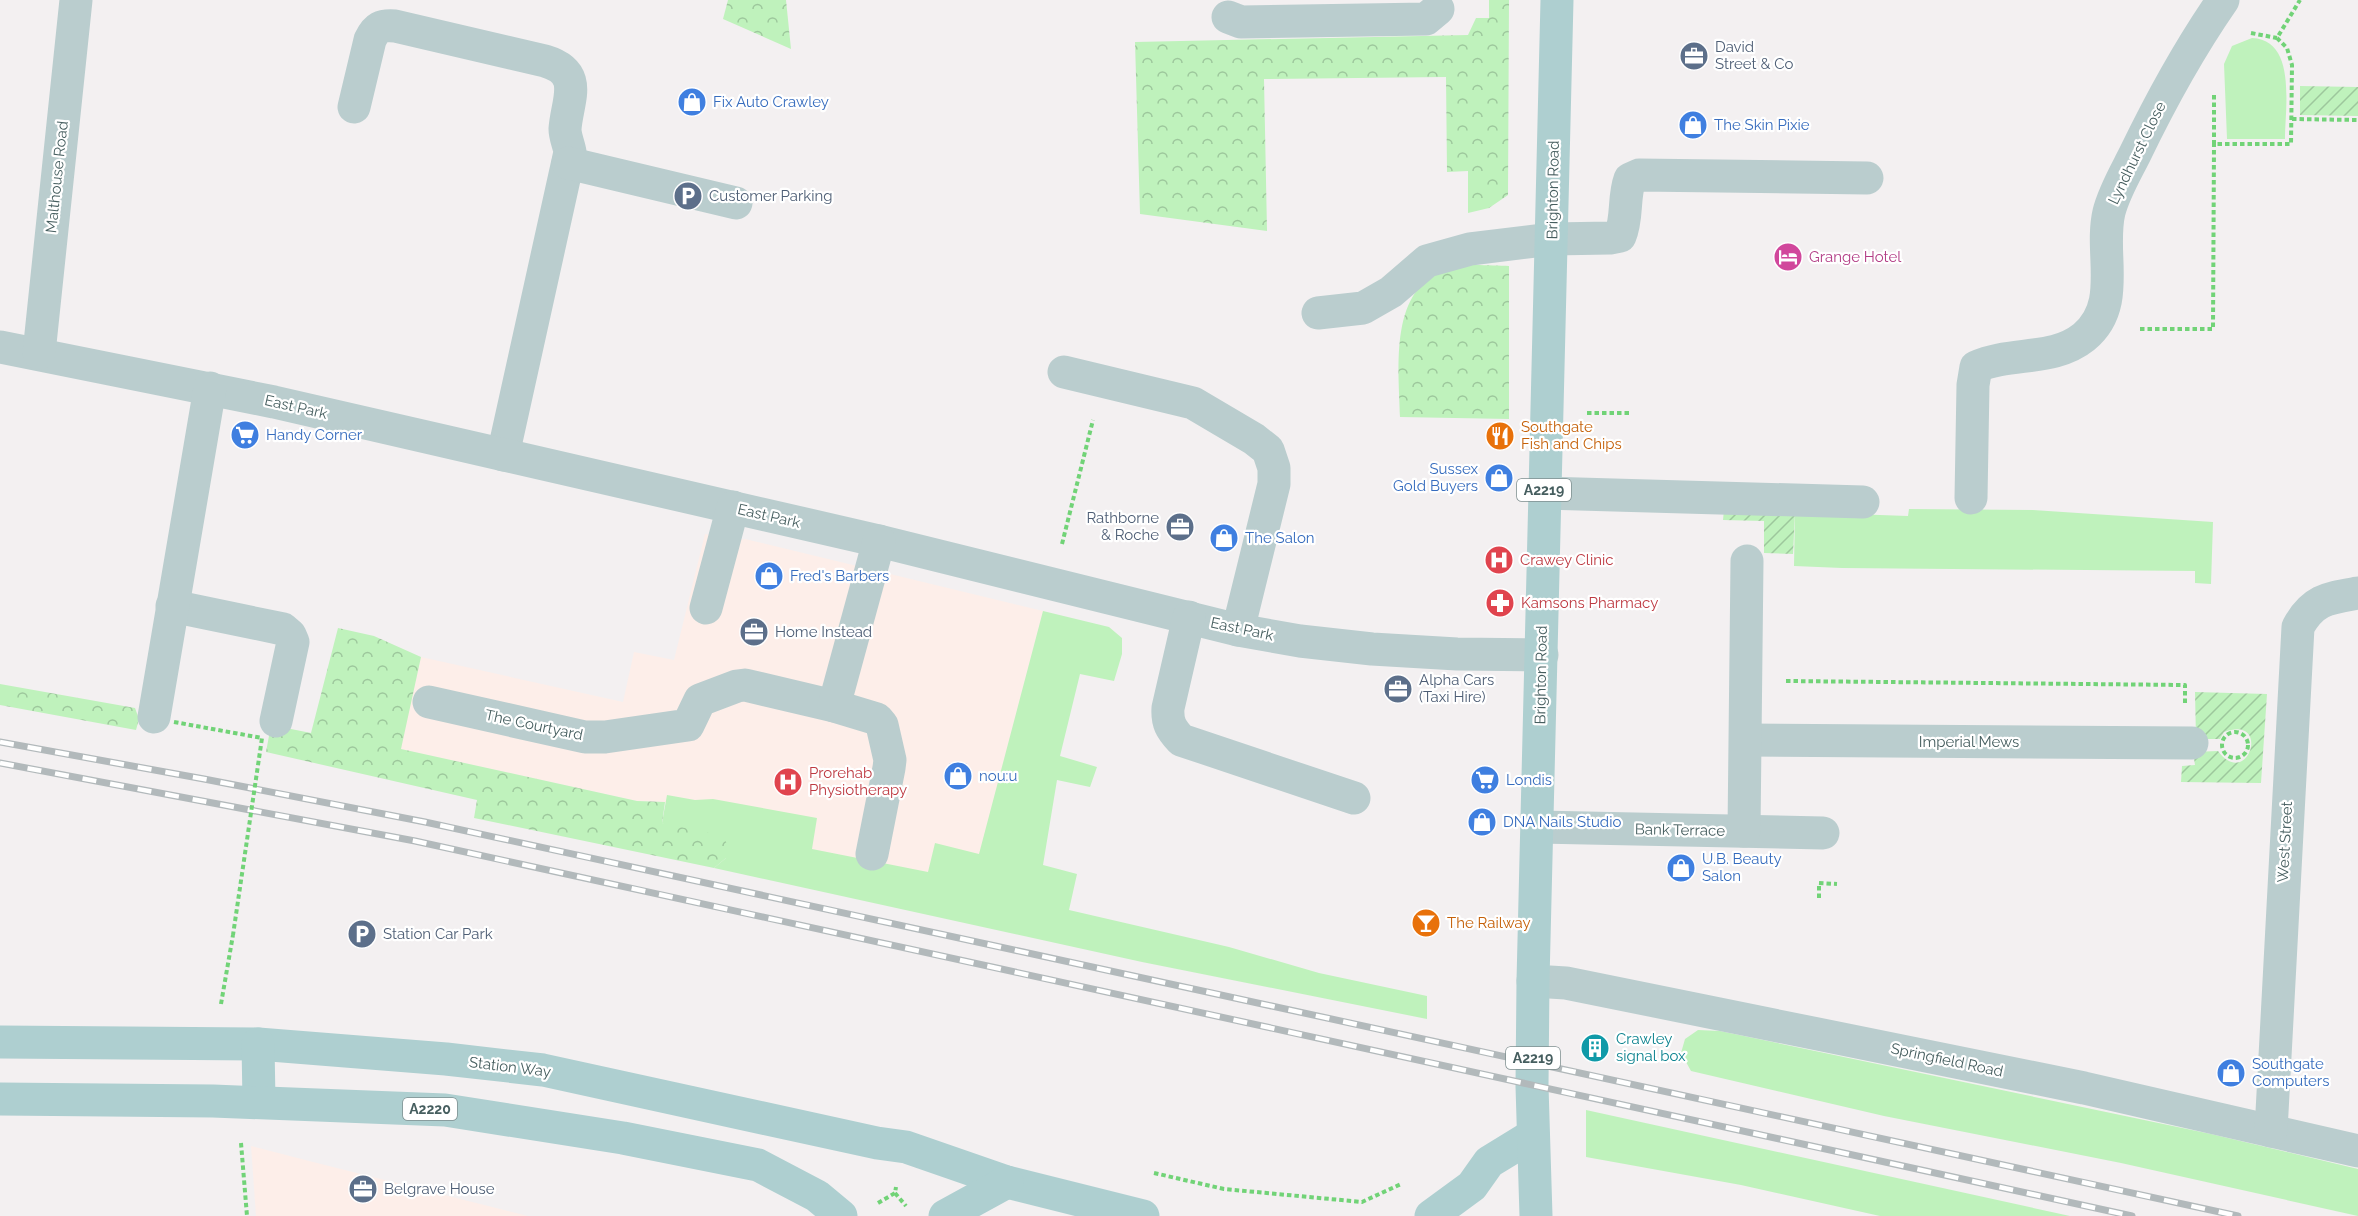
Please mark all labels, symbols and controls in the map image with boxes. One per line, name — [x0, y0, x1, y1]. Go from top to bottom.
place label: David Street & Co — [1715, 38, 1794, 73]
office icon: David Street & Co — [1678, 40, 1710, 72]
shop icon: Fix Auto Crawley — [676, 86, 708, 118]
place label: Fix Auto Crawley — [713, 93, 829, 111]
street label: Lyndhurst Close — [2104, 99, 2170, 207]
shop icon: The Skin Pixie — [1677, 109, 1709, 141]
place label: The Skin Pixie — [1714, 116, 1810, 134]
street label: Malthouse Road — [42, 120, 72, 234]
street label: Brighton Road — [1543, 140, 1563, 240]
parking icon: Customer Parking — [672, 180, 704, 212]
place label: Customer Parking — [709, 187, 833, 205]
hotel icon: Grange Hotel — [1772, 241, 1804, 273]
place label: Grange Hotel — [1809, 248, 1902, 266]
street label: East Park — [263, 391, 329, 423]
place label: Southgate Fish and Chips — [1521, 418, 1622, 453]
supermarket icon: Handy Corner — [229, 419, 261, 451]
restaurant icon: Southgate Fish and Chips — [1484, 420, 1516, 452]
place label: Handy Corner — [266, 426, 363, 444]
place label: Sussex Gold Buyers — [1393, 460, 1478, 495]
shop icon: Sussex Gold Buyers — [1483, 462, 1515, 494]
road number: A2219 — [1517, 479, 1571, 501]
street label: East Park — [736, 500, 802, 532]
place label: Rathborne & Roche — [1086, 509, 1159, 544]
office icon: Rathborne & Roche — [1164, 511, 1196, 543]
shop icon: The Salon — [1208, 522, 1240, 554]
place label: The Salon — [1245, 529, 1315, 547]
hospital icon: Crawey Clinic — [1483, 544, 1515, 576]
place label: Crawey Clinic — [1520, 551, 1613, 569]
shop icon: Fred's Barbers — [753, 560, 785, 592]
place label: Fred's Barbers — [790, 567, 889, 585]
pharmacy icon: Kamsons Pharmacy — [1484, 587, 1516, 619]
place label: Kamsons Pharmacy — [1521, 594, 1658, 612]
street label: East Park — [1209, 614, 1275, 644]
office icon: Home Instead — [738, 616, 770, 648]
place label: Home Instead — [775, 623, 872, 641]
street label: Brighton Road — [1531, 625, 1551, 725]
place label: Alpha Cars (Taxi Hire) — [1419, 671, 1494, 706]
office icon: Alpha Cars (Taxi Hire) — [1382, 673, 1414, 705]
street label: The Courtyard — [483, 706, 585, 744]
street label: Imperial Mews — [1919, 733, 2019, 751]
shop icon: nou:u — [942, 760, 974, 792]
place label: Prorehab Physiotherapy — [809, 764, 907, 799]
supermarket icon: Londis — [1469, 764, 1501, 796]
hospital icon: Prorehab Physiotherapy — [772, 766, 804, 798]
place label: nou:u — [979, 767, 1017, 785]
place label: Londis — [1506, 771, 1552, 789]
street label: West Street — [2274, 801, 2296, 883]
shop icon: DNA Nails Studio — [1466, 806, 1498, 838]
place label: DNA Nails Studio — [1503, 813, 1621, 831]
street label: Bank Terrace — [1635, 820, 1725, 840]
place label: U.B. Beauty Salon — [1702, 850, 1782, 885]
shop icon: U.B. Beauty Salon — [1665, 852, 1697, 884]
bar icon: The Railway — [1410, 907, 1442, 939]
place label: The Railway — [1447, 914, 1531, 932]
parking icon: Station Car Park — [346, 918, 378, 950]
place label: Station Car Park — [383, 925, 493, 943]
place label: Crawley signal box — [1616, 1030, 1686, 1065]
building icon: Crawley signal box — [1579, 1032, 1611, 1064]
street label: Springfield Road — [1889, 1039, 2005, 1081]
road number: A2219 — [1506, 1047, 1560, 1069]
street label: Station Way — [468, 1053, 552, 1081]
place label: Southgate Computers — [2252, 1055, 2329, 1090]
shop icon: Southgate Computers — [2215, 1057, 2247, 1089]
road number: A2220 — [403, 1098, 457, 1120]
office icon: Belgrave House — [347, 1173, 379, 1205]
place label: Belgrave House — [384, 1180, 495, 1198]

